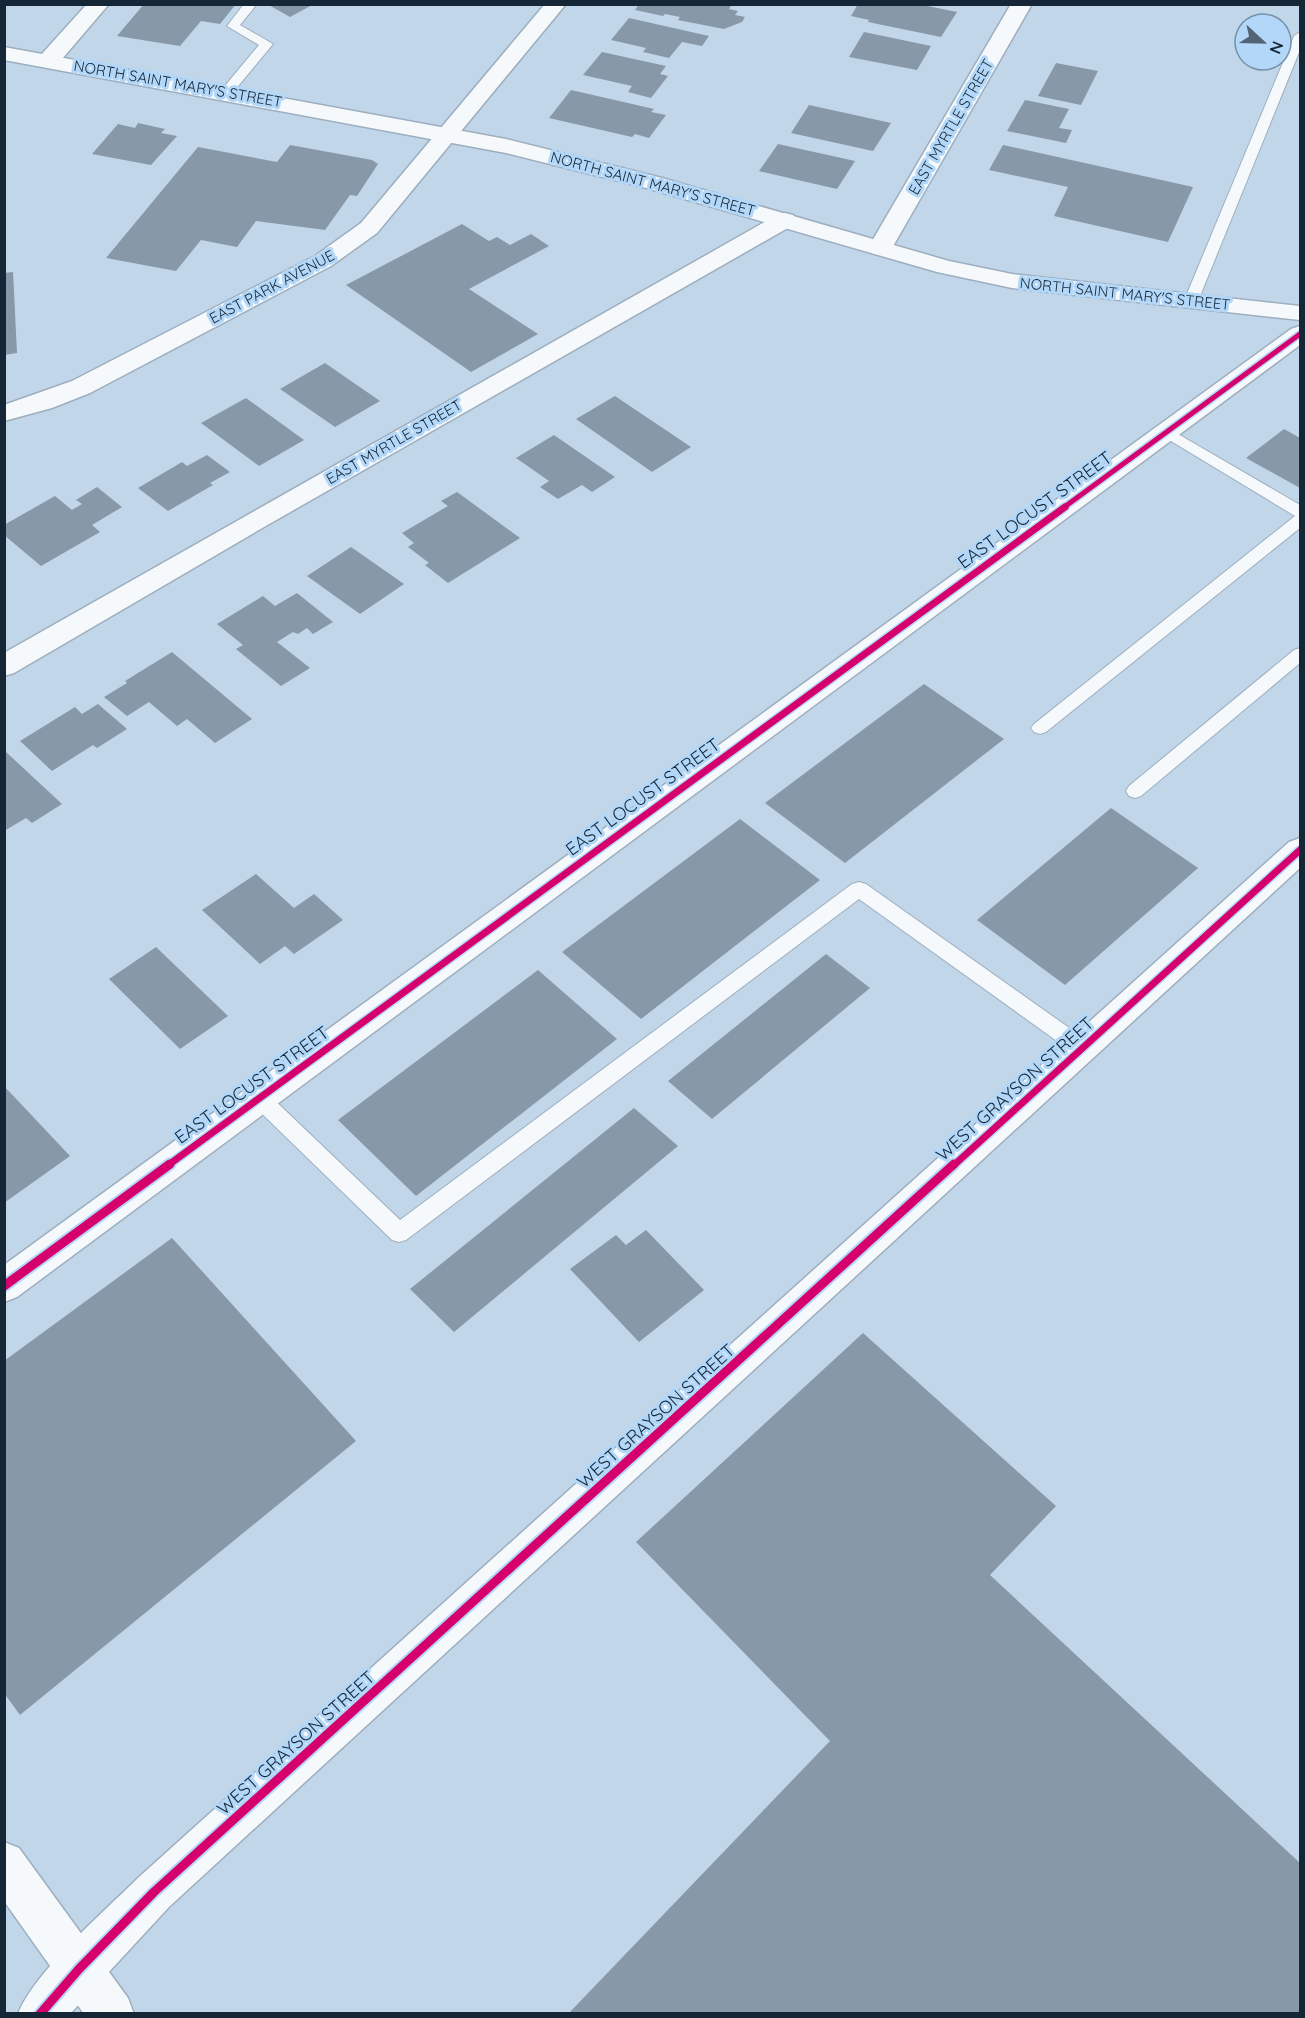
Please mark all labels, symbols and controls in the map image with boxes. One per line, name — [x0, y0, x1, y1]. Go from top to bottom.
north arrow — [1233, 12, 1293, 72]
text: N — [1265, 38, 1288, 57]
street label: EAST MYRTLE STREET — [904, 55, 997, 198]
street label: NORTH SAINT MARY'S STREET — [72, 56, 284, 111]
street label: NORTH SAINT MARY'S STREET — [549, 147, 758, 220]
street label: EAST PARK AVENUE — [206, 246, 338, 328]
street label: NORTH SAINT MARY'S STREET — [1019, 273, 1231, 314]
street label: EAST MYRTLE STREET — [322, 395, 465, 488]
street label: EAST LOCUST STREET — [953, 446, 1117, 573]
street label: EAST LOCUST STREET — [561, 733, 725, 860]
street label: WEST GRAYSON STREET — [931, 1011, 1099, 1166]
street label: EAST LOCUST STREET — [170, 1021, 334, 1148]
street label: WEST GRAYSON STREET — [572, 1338, 740, 1493]
street label: WEST GRAYSON STREET — [212, 1665, 380, 1820]

